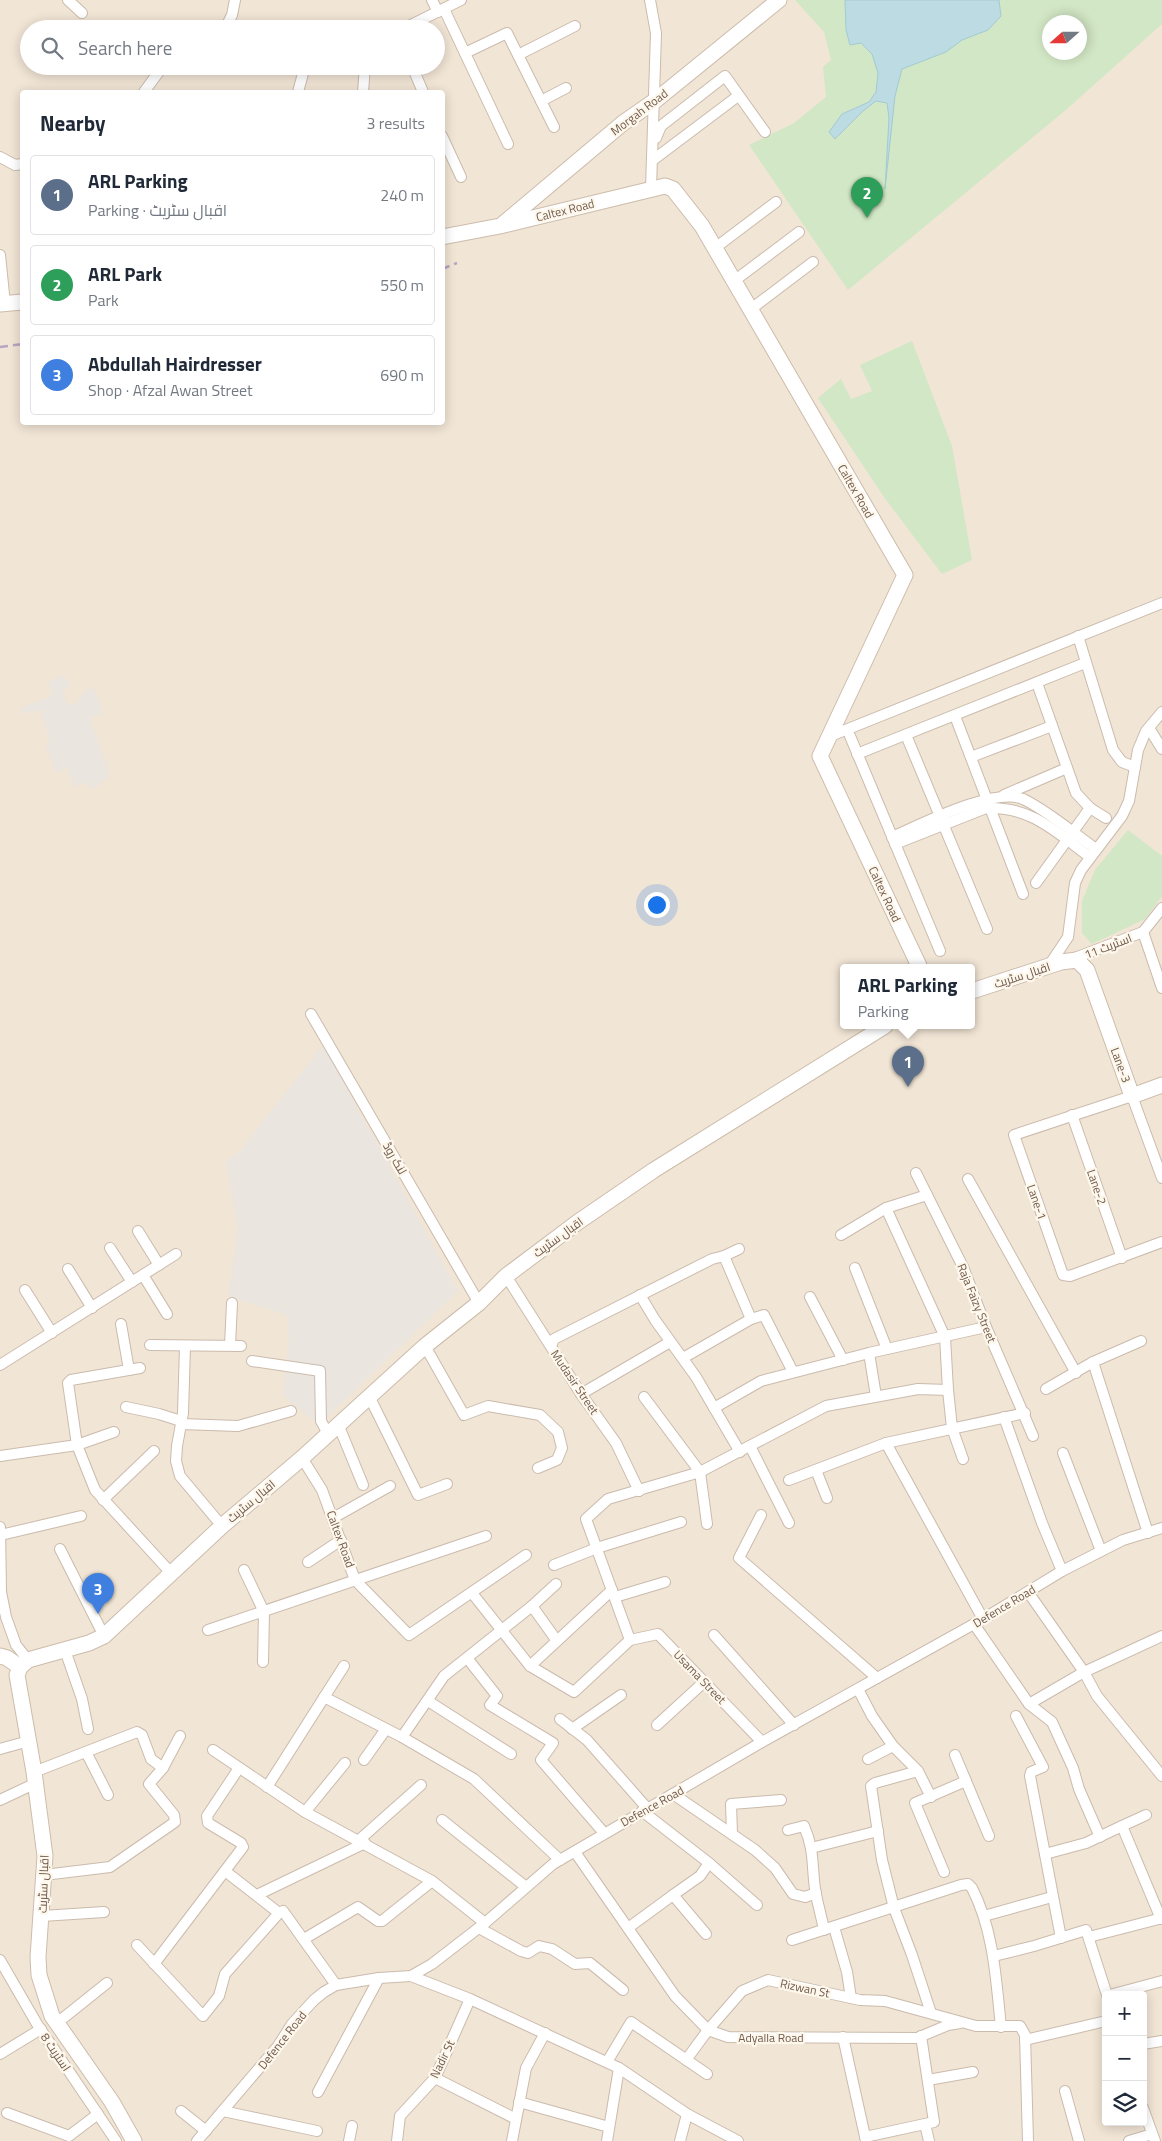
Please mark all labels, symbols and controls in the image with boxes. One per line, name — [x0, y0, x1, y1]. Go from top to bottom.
north arrow — [1042, 15, 1087, 60]
search box — [20, 20, 445, 75]
text: Search here — [78, 33, 172, 62]
icon: search — [38, 34, 66, 62]
street label: Morgah Road — [606, 84, 672, 140]
text: Nearby — [40, 107, 105, 139]
text: 3 results — [366, 111, 425, 135]
text: ARL Parking — [88, 166, 188, 195]
pin: 2 — [851, 177, 883, 218]
text: 1 — [53, 183, 61, 207]
text: 240 m — [380, 183, 424, 207]
street label: Caltex Road — [534, 194, 596, 226]
text: Parking · اقبال سٹریٹ — [88, 198, 227, 222]
text: ARL Park — [88, 259, 162, 288]
text: 2 — [53, 273, 61, 297]
text: 550 m — [380, 273, 424, 297]
text: Park — [88, 288, 119, 312]
text: Abdullah Hairdresser — [88, 349, 262, 378]
text: 3 — [53, 363, 61, 387]
text: 690 m — [380, 363, 424, 387]
text: Shop · Afzal Awan Street — [88, 378, 253, 402]
street label: Caltex Road — [833, 460, 879, 522]
street label: Caltex Road — [864, 863, 906, 925]
your location — [644, 892, 670, 918]
street label: اسٹریٹ 11 — [1082, 928, 1134, 964]
street label: اقبال سٹریٹ — [991, 957, 1053, 993]
popup — [840, 964, 975, 1029]
text: ARL Parking — [858, 970, 957, 999]
text: Parking — [858, 999, 909, 1023]
street label: Lane-3 — [1106, 1045, 1136, 1085]
pin: 1 — [892, 1046, 924, 1087]
street label: لنک روڈ — [378, 1138, 412, 1178]
street label: Lane-2 — [1082, 1167, 1112, 1207]
street label: Lane-1 — [1022, 1182, 1052, 1222]
street label: اقبال سٹریٹ — [529, 1212, 587, 1262]
street label: Raja Faizy Street — [952, 1260, 1002, 1346]
street label: Mudasir Street — [546, 1346, 604, 1419]
street label: اقبال سٹریٹ — [223, 1475, 279, 1527]
street label: Caltex Road — [322, 1508, 360, 1570]
pin: 3 — [82, 1573, 114, 1614]
street label: Defence Road — [969, 1580, 1039, 1632]
street label: Usama Street — [669, 1646, 731, 1709]
street label: Defence Road — [617, 1781, 687, 1831]
street label: اقبال سٹریٹ — [32, 1855, 54, 1913]
street label: Rizwan St — [778, 1973, 832, 2003]
map controls — [1102, 1991, 1147, 2126]
button: + — [1102, 1991, 1147, 2036]
street label: Defence Road — [253, 2007, 311, 2073]
street label: Adyalla Road — [738, 2028, 804, 2047]
street label: اسٹریٹ 8 — [36, 2029, 76, 2075]
street label: Nadir St — [425, 2036, 460, 2081]
button: − — [1102, 2036, 1147, 2081]
button: layers — [1102, 2081, 1147, 2126]

